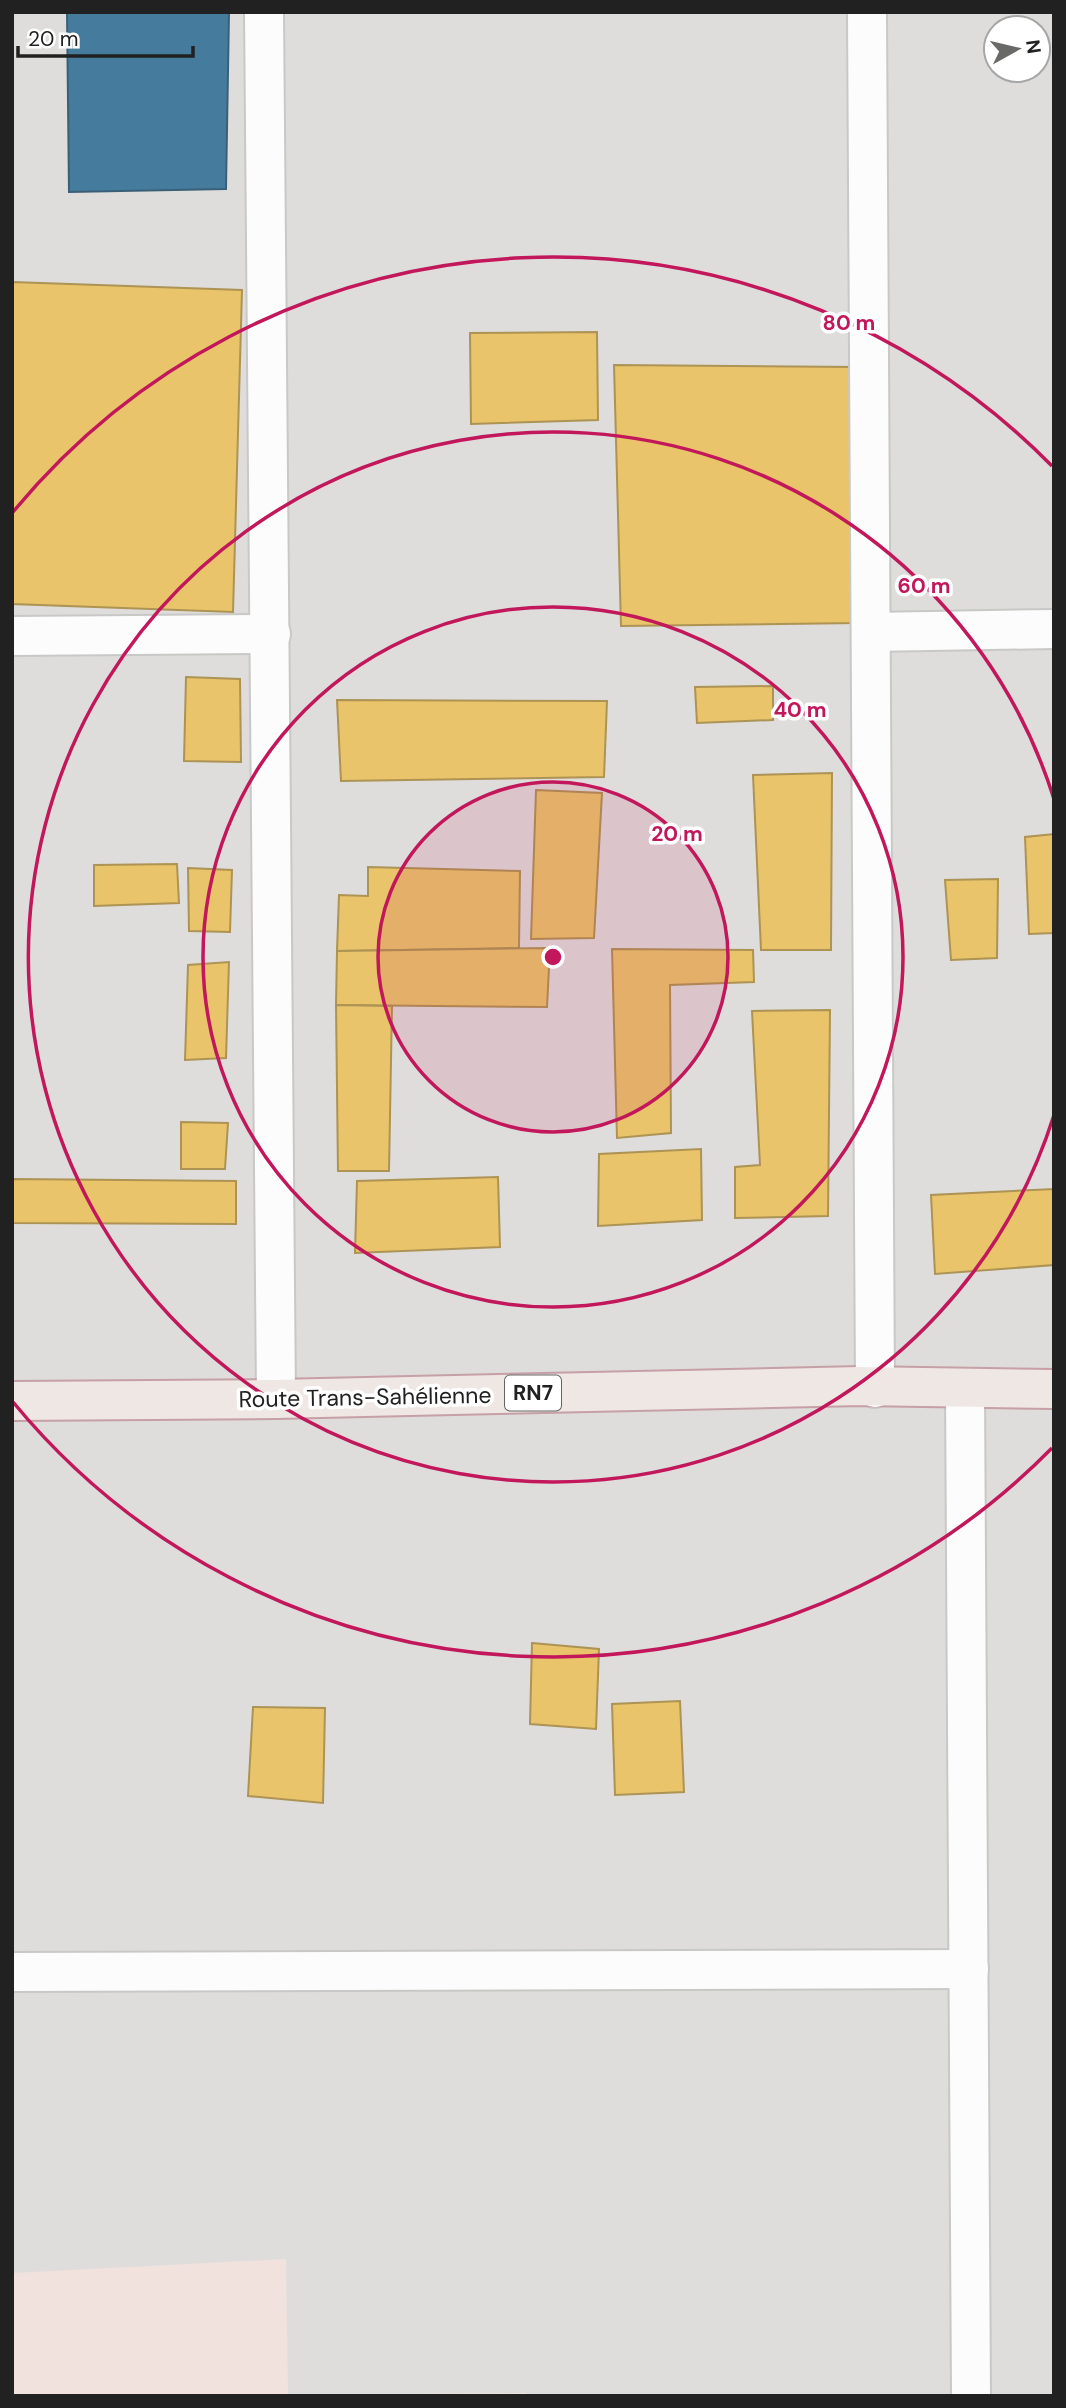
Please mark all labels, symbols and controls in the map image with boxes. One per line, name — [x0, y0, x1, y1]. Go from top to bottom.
scale bar — [18, 14, 192, 58]
north arrow — [982, 14, 1052, 84]
text: 20 m — [28, 25, 79, 53]
text: N — [1020, 38, 1047, 55]
text: 80 m — [823, 309, 875, 337]
text: 60 m — [898, 572, 950, 600]
text: 40 m — [773, 696, 827, 724]
text: 20 m — [651, 820, 703, 848]
centre of rings — [541, 945, 565, 969]
road number: RN7 — [505, 1376, 561, 1410]
street label: Route Trans-Sahélienne — [238, 1380, 492, 1414]

